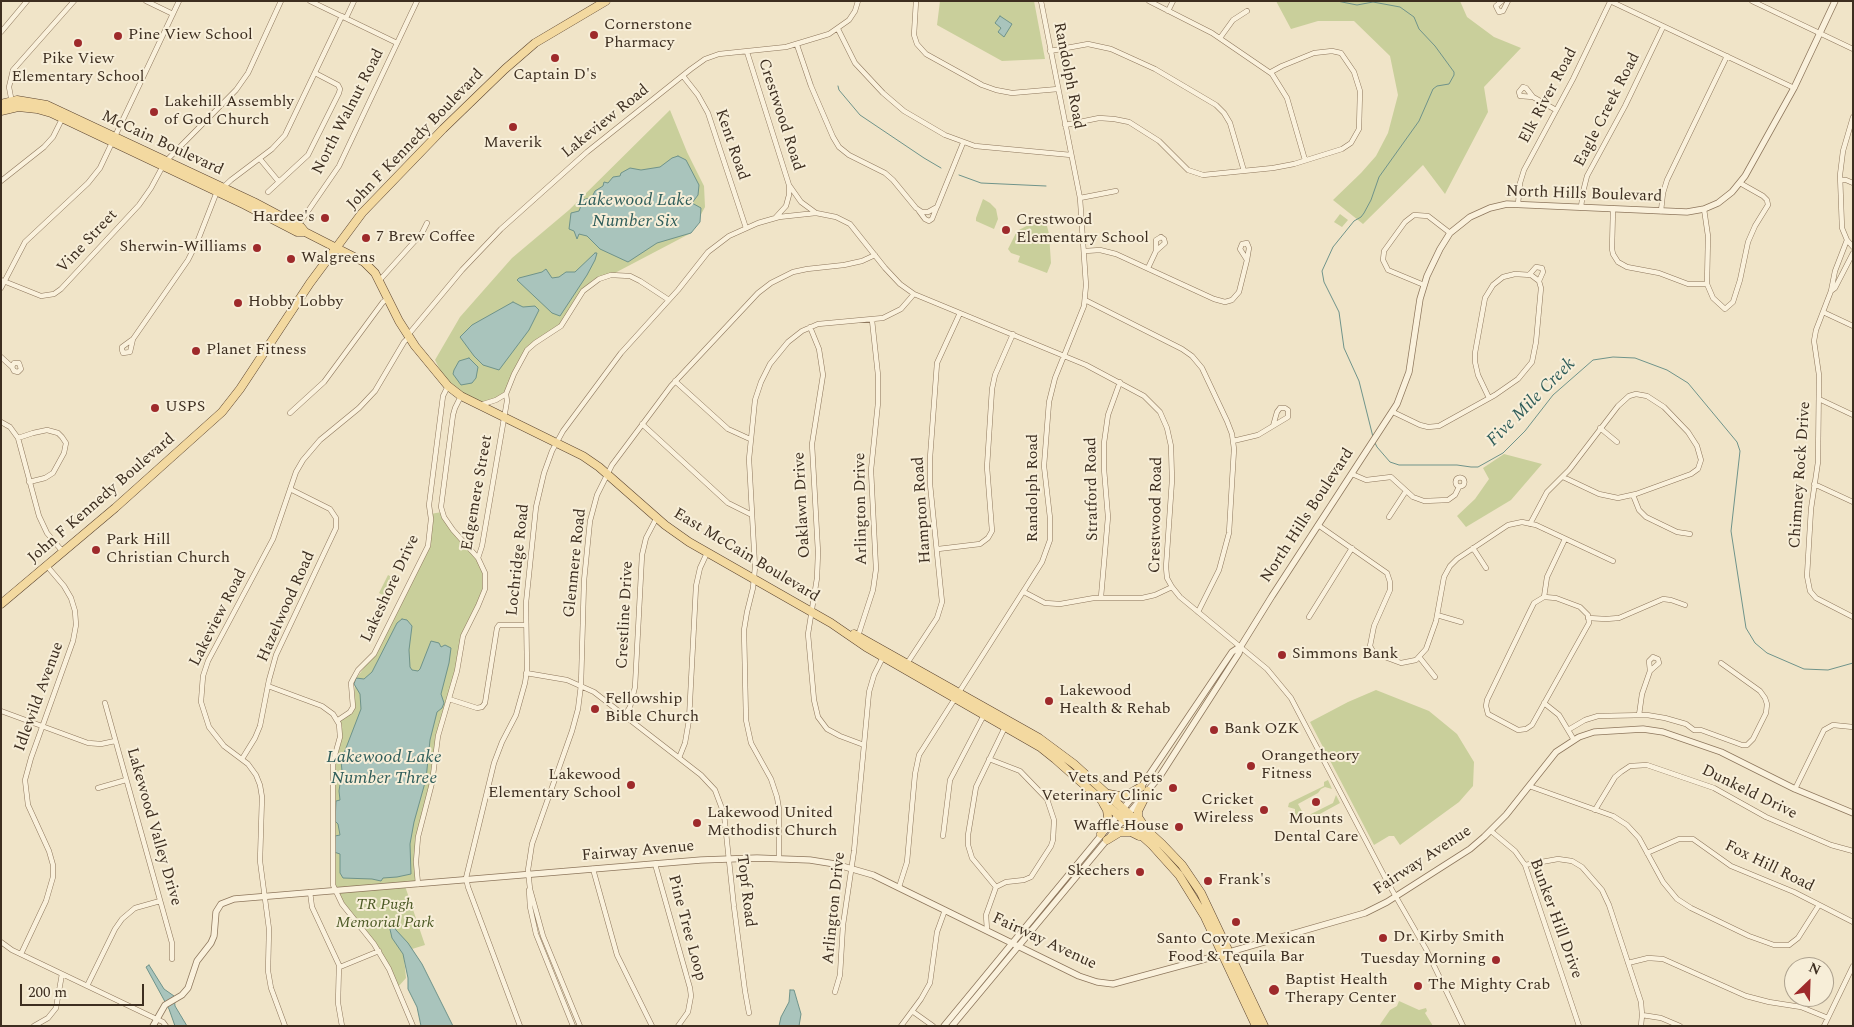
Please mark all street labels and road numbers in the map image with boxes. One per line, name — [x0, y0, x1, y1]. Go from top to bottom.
street label: Randolph Road — [1048, 21, 1088, 131]
street label: Elk River Road — [1516, 45, 1582, 147]
street label: North Walnut Road — [309, 46, 389, 178]
street label: Eagle Creek Road — [1571, 50, 1645, 170]
street label: Crestwood Road — [753, 57, 807, 173]
street label: John F Kennedy Boulevard — [344, 66, 488, 214]
street label: Lakeview Road — [558, 81, 654, 163]
street label: McCain Boulevard — [98, 107, 226, 181]
street label: Kent Road — [710, 107, 752, 183]
street label: North Hills Boulevard — [1505, 183, 1663, 207]
street label: Vine Street — [54, 206, 122, 278]
street label: Chimney Rock Drive — [1786, 401, 1816, 549]
street label: John F Kennedy Boulevard — [25, 430, 179, 568]
street label: Edgemere Street — [458, 434, 498, 552]
street label: Randolph Road — [1024, 434, 1044, 542]
street label: Stratford Road — [1082, 437, 1104, 541]
street label: North Hills Boulevard — [1257, 445, 1359, 587]
street label: Oaklawn Drive — [791, 451, 815, 559]
street label: Arlington Drive — [851, 452, 873, 566]
street label: Hampton Road — [910, 456, 936, 564]
street label: Crestwood Road — [1146, 457, 1168, 573]
street label: Lochridge Road — [504, 503, 534, 617]
street label: East McCain Boulevard — [669, 505, 823, 607]
street label: Glenmere Road — [561, 507, 591, 619]
street label: Lakeshore Drive — [358, 532, 424, 646]
street label: Hazelwood Road — [254, 549, 320, 665]
street label: Crestline Drive — [614, 561, 638, 669]
street label: Lakeview Road — [186, 566, 252, 670]
street label: Idlewild Avenue — [11, 640, 69, 754]
street label: Lakewood Valley Drive — [121, 746, 185, 908]
street label: Dunkeld Drive — [1698, 762, 1800, 824]
street label: Fairway Avenue — [1370, 822, 1476, 900]
street label: Fox Hill Road — [1721, 837, 1817, 897]
street label: Fairway Avenue — [581, 838, 695, 866]
street label: Arlington Drive — [820, 851, 850, 965]
street label: Topf Road — [731, 853, 759, 929]
street label: Bunker Hill Drive — [1524, 856, 1586, 982]
street label: Pine Tree Loop — [663, 873, 709, 983]
street label: Fairway Avenue — [989, 909, 1099, 975]

